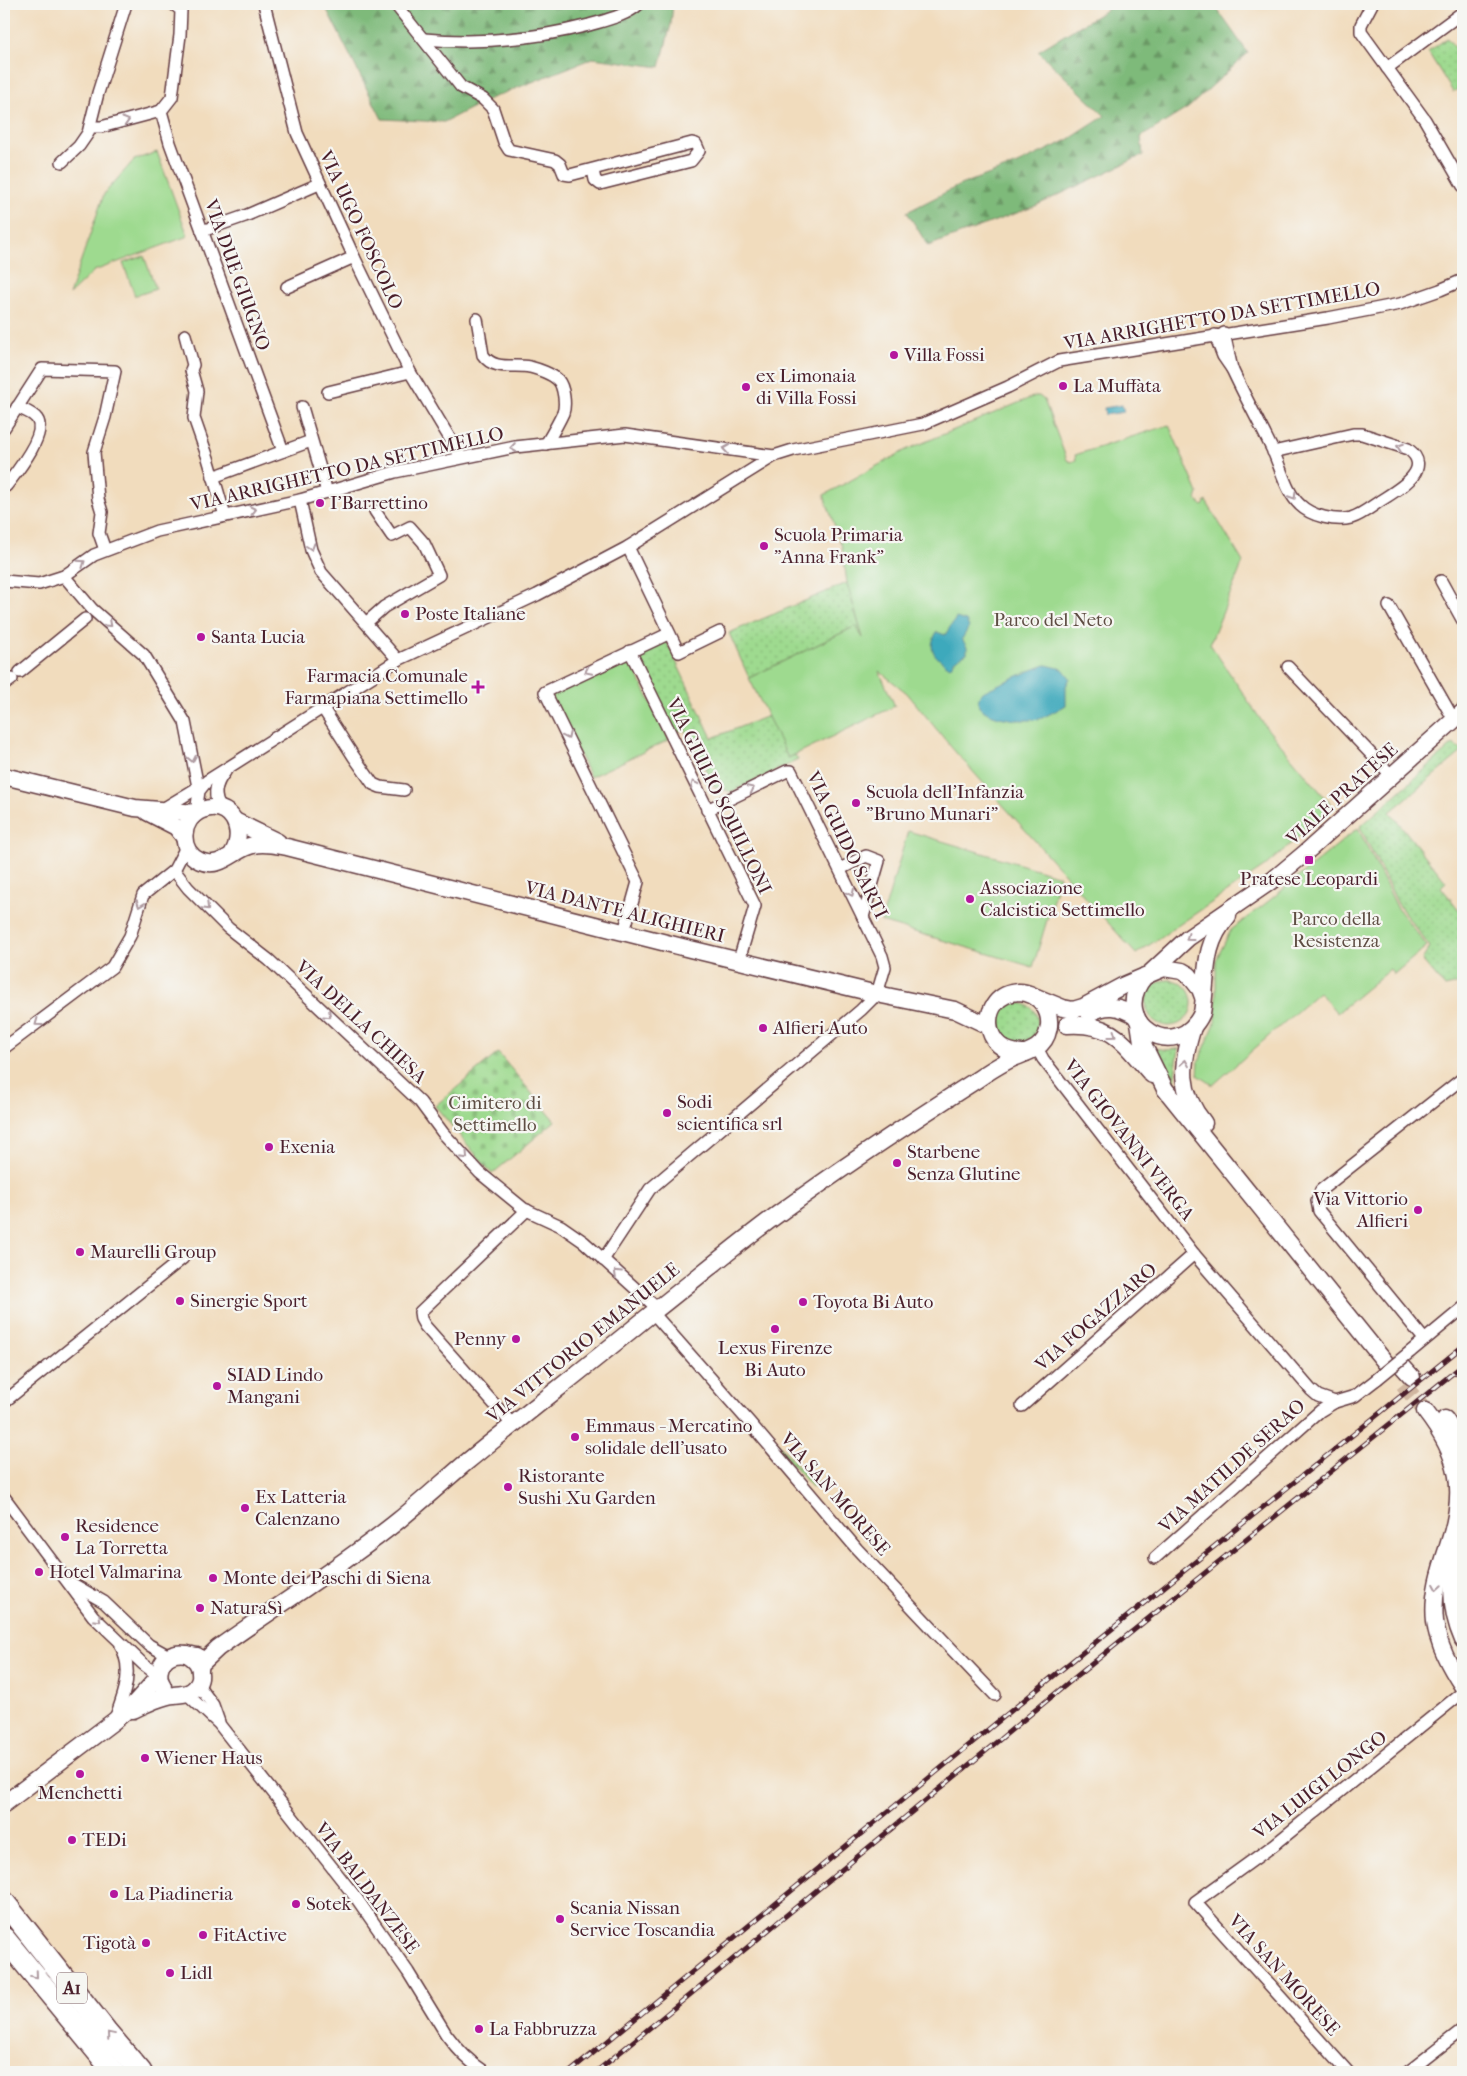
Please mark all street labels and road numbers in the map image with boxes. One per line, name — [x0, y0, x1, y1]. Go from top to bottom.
street label: VIA UGO FOSCOLO — [314, 146, 407, 313]
street label: VIA DUE GIUGNO — [199, 196, 275, 354]
street label: VIA ARRIGHETTO DA SETTIMELLO — [1061, 277, 1382, 355]
street label: VIA ARRIGHETTO DA SETTIMELLO — [187, 422, 506, 516]
street label: VIA GIULIO SQUILLONI — [661, 693, 776, 898]
street label: VIALE PRATESE — [1281, 738, 1402, 850]
street label: VIA GUIDO SARTI — [801, 767, 892, 922]
street label: VIA DANTE ALIGHIERI — [522, 876, 727, 947]
street label: VIA DELLA CHIESA — [290, 955, 431, 1089]
street label: VIA GIOVANNI VERGA — [1059, 1054, 1199, 1225]
street label: VIA VITTORIO EMANUELE — [481, 1258, 684, 1428]
street label: VIA FOGAZZARO — [1030, 1258, 1161, 1376]
street label: VIA MATILDE SERAO — [1154, 1395, 1310, 1538]
street label: VIA SAN MORESE — [775, 1427, 895, 1560]
street label: VIA LUIGI LONGO — [1248, 1726, 1391, 1845]
street label: VIA BALDANZESE — [310, 1817, 424, 1958]
street label: VIA SAN MORESE — [1223, 1909, 1345, 2040]
road number: A1 — [57, 1972, 87, 2004]

